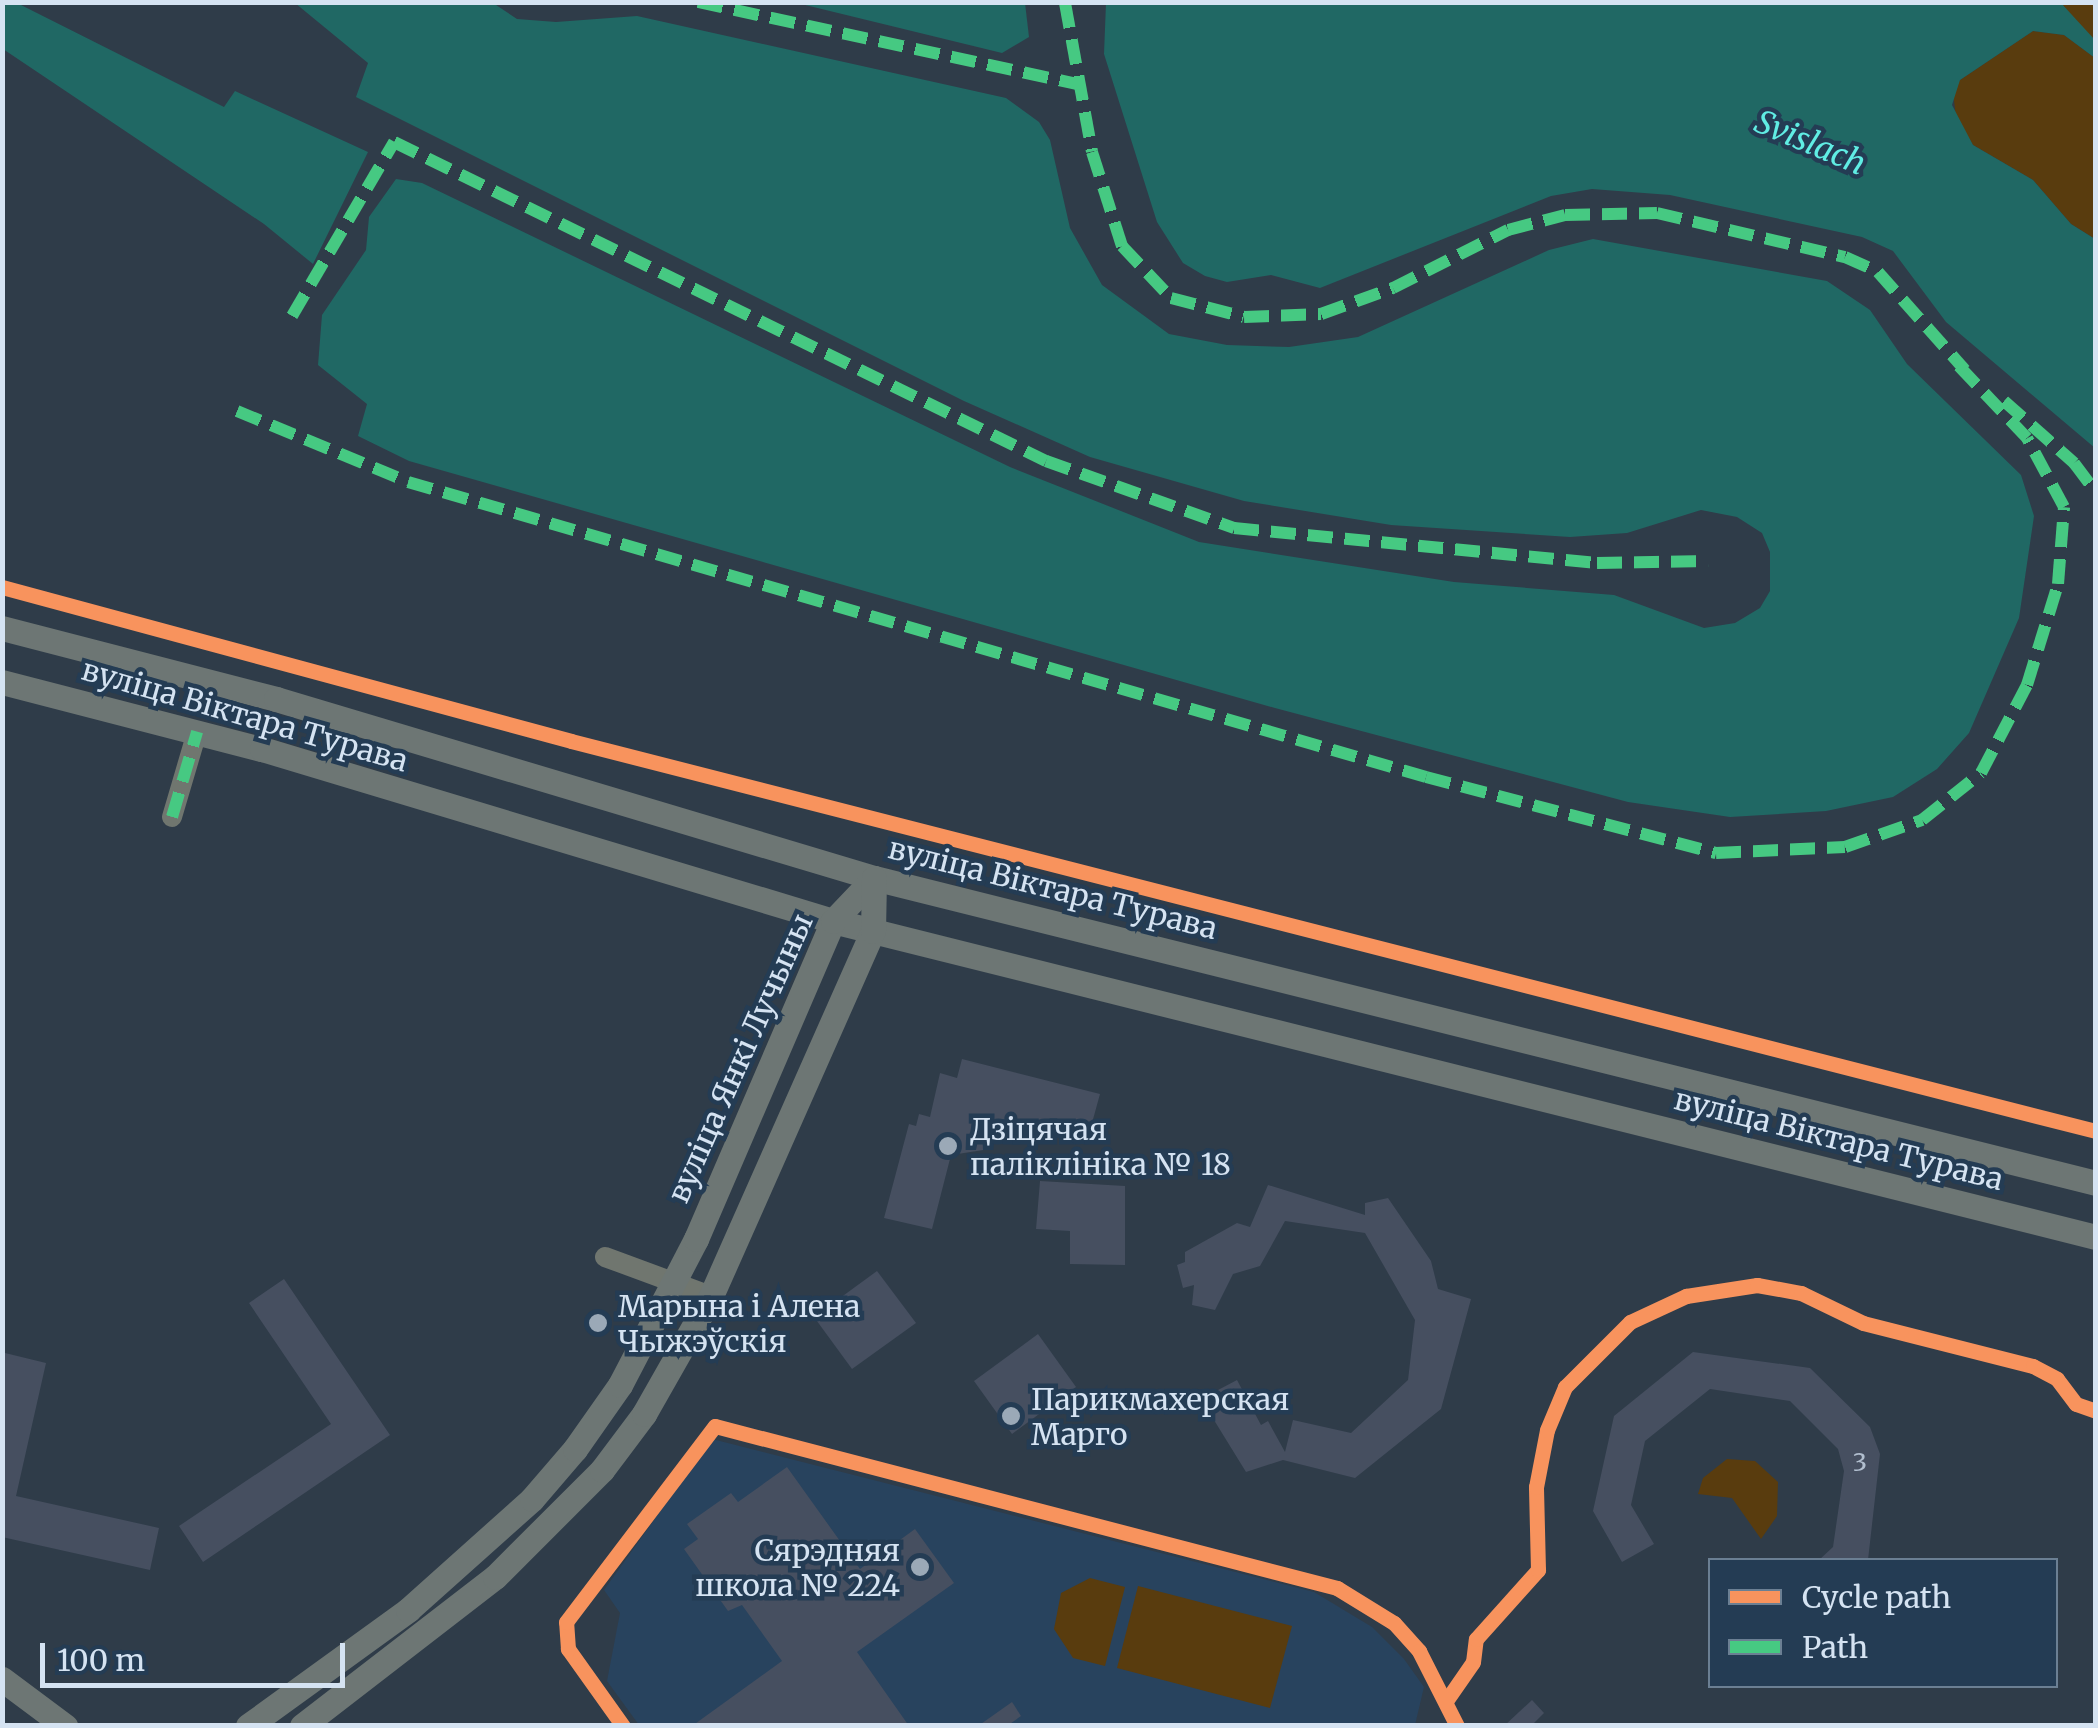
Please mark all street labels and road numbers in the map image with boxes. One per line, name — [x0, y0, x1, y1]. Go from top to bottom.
street label: вуліца Віктара Турава — [78, 651, 412, 779]
street label: вуліца Віктара Турава — [885, 830, 1221, 946]
street label: вуліца Янкі Лучыны — [660, 908, 820, 1208]
street label: вуліца Віктара Турава — [1671, 1081, 2007, 1197]

